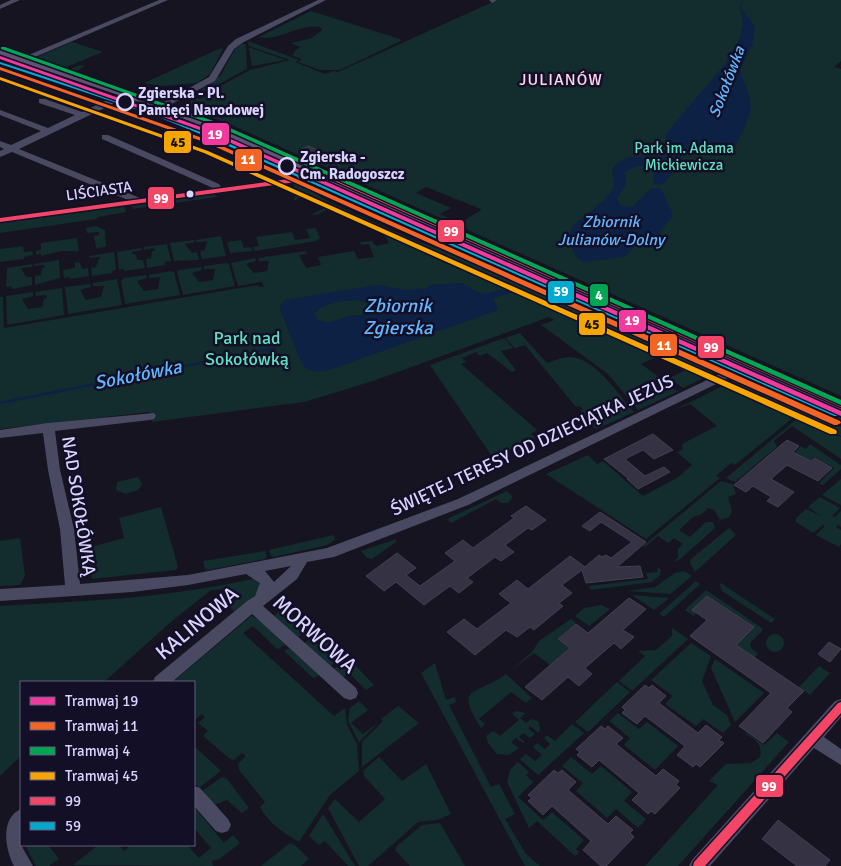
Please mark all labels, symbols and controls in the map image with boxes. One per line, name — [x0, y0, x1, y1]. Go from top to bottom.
water label: Sokołówka — [704, 43, 750, 120]
district label: JULIANÓW — [519, 70, 603, 90]
place label: Zgierska - Pl. Pamięci Narodowej — [138, 84, 264, 119]
marker: Zgierska - Pl. Pamięci Narodowej — [116, 93, 134, 111]
line badge: 19 — [201, 122, 230, 146]
text: 19 — [207, 126, 223, 143]
line badge: 45 — [163, 130, 192, 154]
text: 45 — [170, 134, 186, 151]
park label: Park im. Adama Mickiewicza — [634, 139, 734, 174]
line badge: 11 — [234, 148, 263, 172]
place label: Zgierska - Cm. Radogoszcz — [300, 148, 405, 183]
text: 11 — [240, 151, 256, 168]
marker: Zgierska - Cm. Radogoszcz — [278, 157, 296, 175]
street label: LIŚCIASTA — [65, 176, 133, 205]
line badge: 99 — [147, 186, 175, 210]
unlabelled marker — [185, 189, 195, 199]
text: 99 — [153, 190, 169, 207]
water label: Zbiornik Julianów-Dolny — [558, 212, 667, 250]
line badge: 99 — [437, 219, 465, 243]
text: 99 — [443, 223, 459, 240]
line badge: 59 — [547, 280, 575, 304]
text: 59 — [553, 283, 569, 300]
line badge: 4 — [589, 283, 609, 307]
text: 4 — [595, 287, 603, 304]
water label: Zbiornik Zgierska — [363, 294, 434, 340]
line badge: 19 — [618, 309, 647, 333]
line badge: 45 — [578, 312, 606, 336]
text: 19 — [624, 312, 640, 329]
text: 45 — [584, 316, 600, 333]
park label: Park nad Sokołówką — [205, 327, 289, 370]
line badge: 11 — [649, 333, 678, 357]
line badge: 99 — [697, 335, 725, 359]
text: 11 — [656, 337, 672, 354]
text: 99 — [703, 339, 719, 356]
water label: Sokołówka — [92, 355, 185, 395]
street label: ŚWIĘTEJ TERESY OD DZIECIĄTKA JEZUS — [387, 370, 677, 520]
street label: NAD SOKOŁÓWKĄ — [57, 435, 101, 578]
street label: KALINOWA — [150, 581, 244, 665]
street label: MORWOWA — [267, 589, 363, 679]
legend — [20, 681, 195, 846]
text: Tramwaj 19 — [65, 692, 138, 710]
text: Tramwaj 11 — [65, 717, 138, 735]
text: Tramwaj 4 — [65, 742, 130, 760]
text: Tramwaj 45 — [65, 767, 138, 785]
line badge: 99 — [755, 774, 784, 798]
text: 99 — [761, 778, 777, 795]
text: 99 — [65, 792, 81, 810]
text: 59 — [65, 817, 81, 835]

